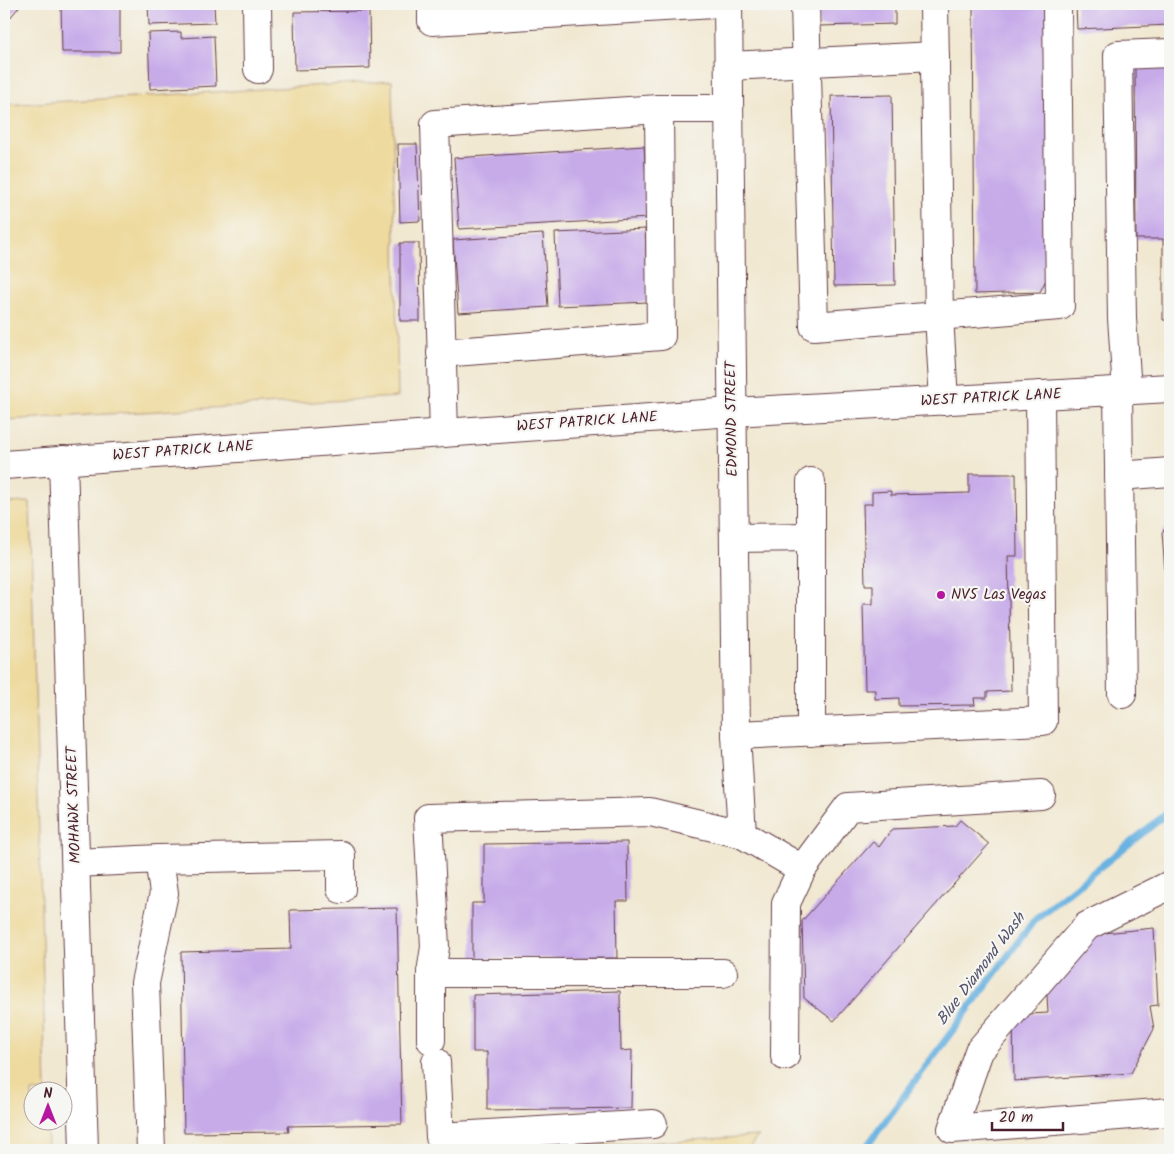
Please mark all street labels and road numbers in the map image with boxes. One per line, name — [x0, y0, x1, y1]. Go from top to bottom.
street label: EDMOND STREET — [719, 359, 745, 477]
street label: WEST PATRICK LANE — [920, 382, 1063, 414]
street label: WEST PATRICK LANE — [516, 405, 660, 439]
street label: WEST PATRICK LANE — [112, 434, 256, 468]
street label: MOHAWK STREET — [60, 744, 88, 864]

